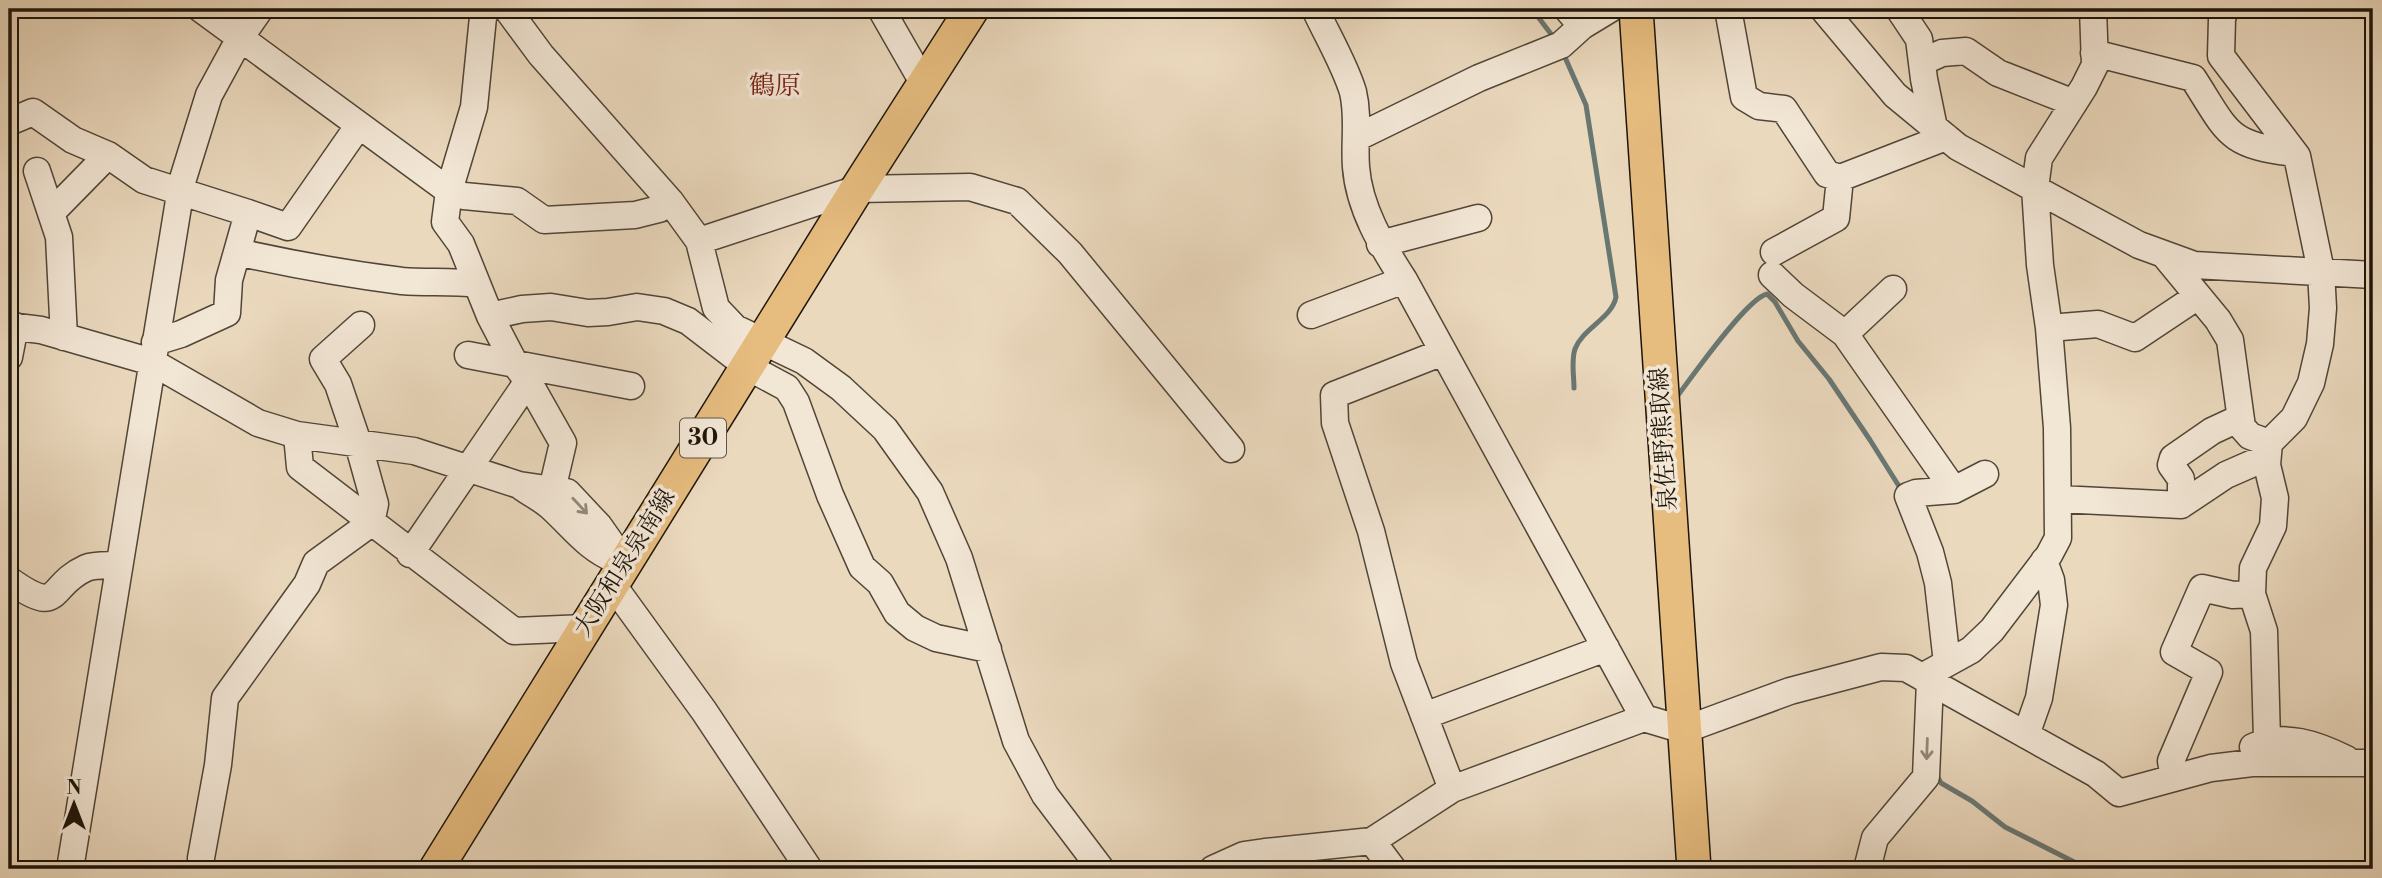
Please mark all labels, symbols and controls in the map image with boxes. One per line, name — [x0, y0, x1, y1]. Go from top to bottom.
district label: 鶴原 — [749, 70, 801, 102]
street label: 泉佐野熊取線 — [1644, 366, 1684, 512]
road number: 30 — [680, 418, 726, 458]
street label: 大阪和泉泉南線 — [568, 484, 682, 642]
one-way arrow — [572, 497, 588, 515]
one-way arrow — [1921, 738, 1934, 761]
north arrow — [38, 770, 108, 840]
text: N — [66, 776, 82, 800]

